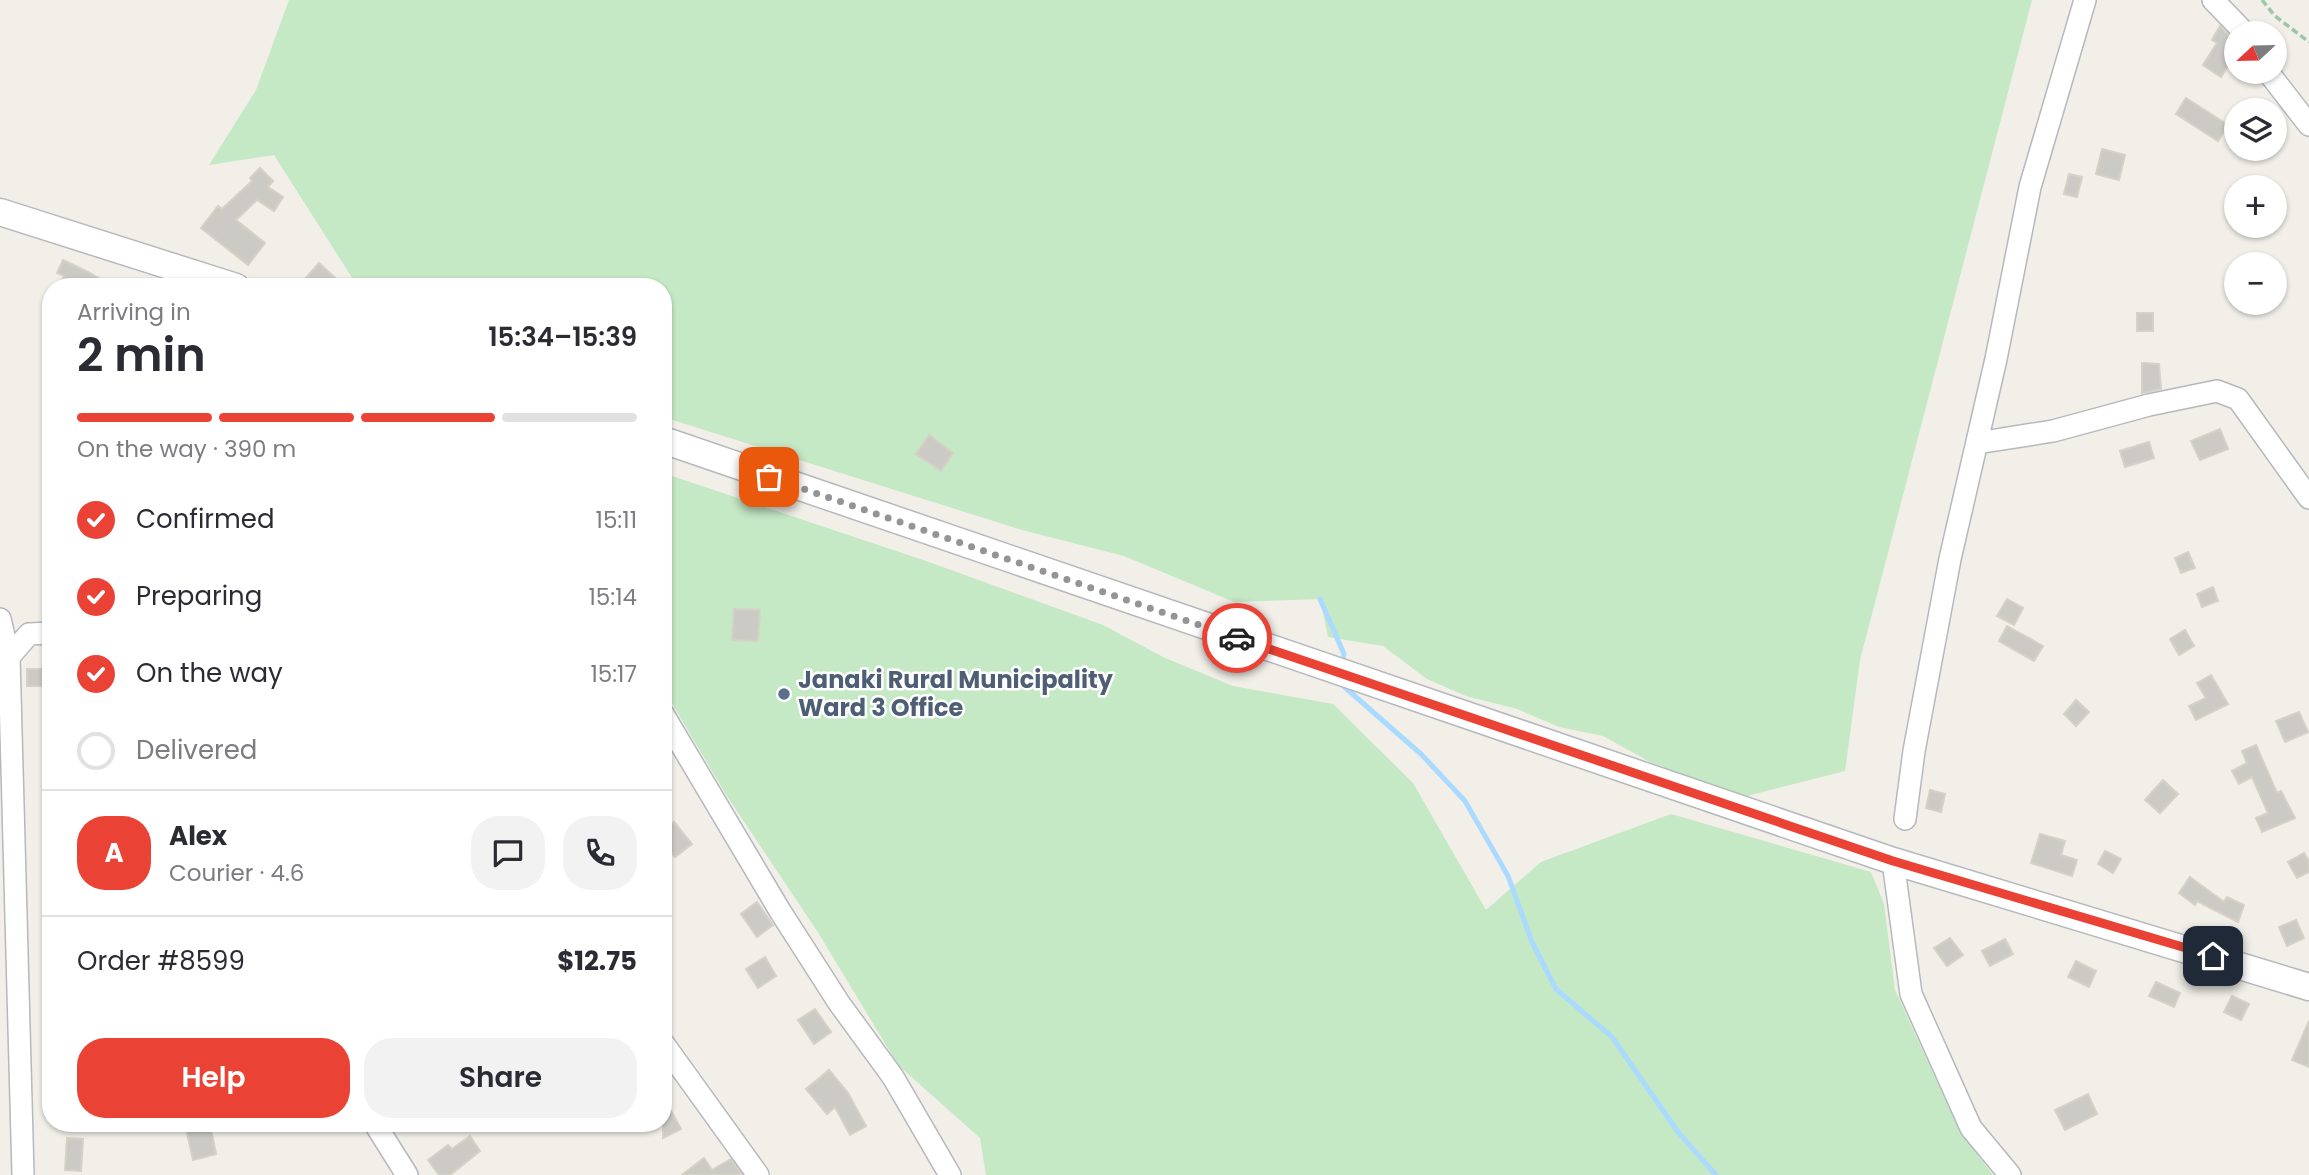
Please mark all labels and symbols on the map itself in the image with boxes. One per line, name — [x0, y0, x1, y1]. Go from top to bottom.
north arrow — [2224, 21, 2287, 84]
pin — [739, 447, 799, 507]
courier — [1202, 603, 1272, 673]
place label: Janaki Rural Municipality Ward 3 Office — [798, 663, 1114, 724]
marker: Janaki Rural Municipality Ward 3 Office — [776, 686, 792, 702]
pin — [2183, 926, 2243, 986]

